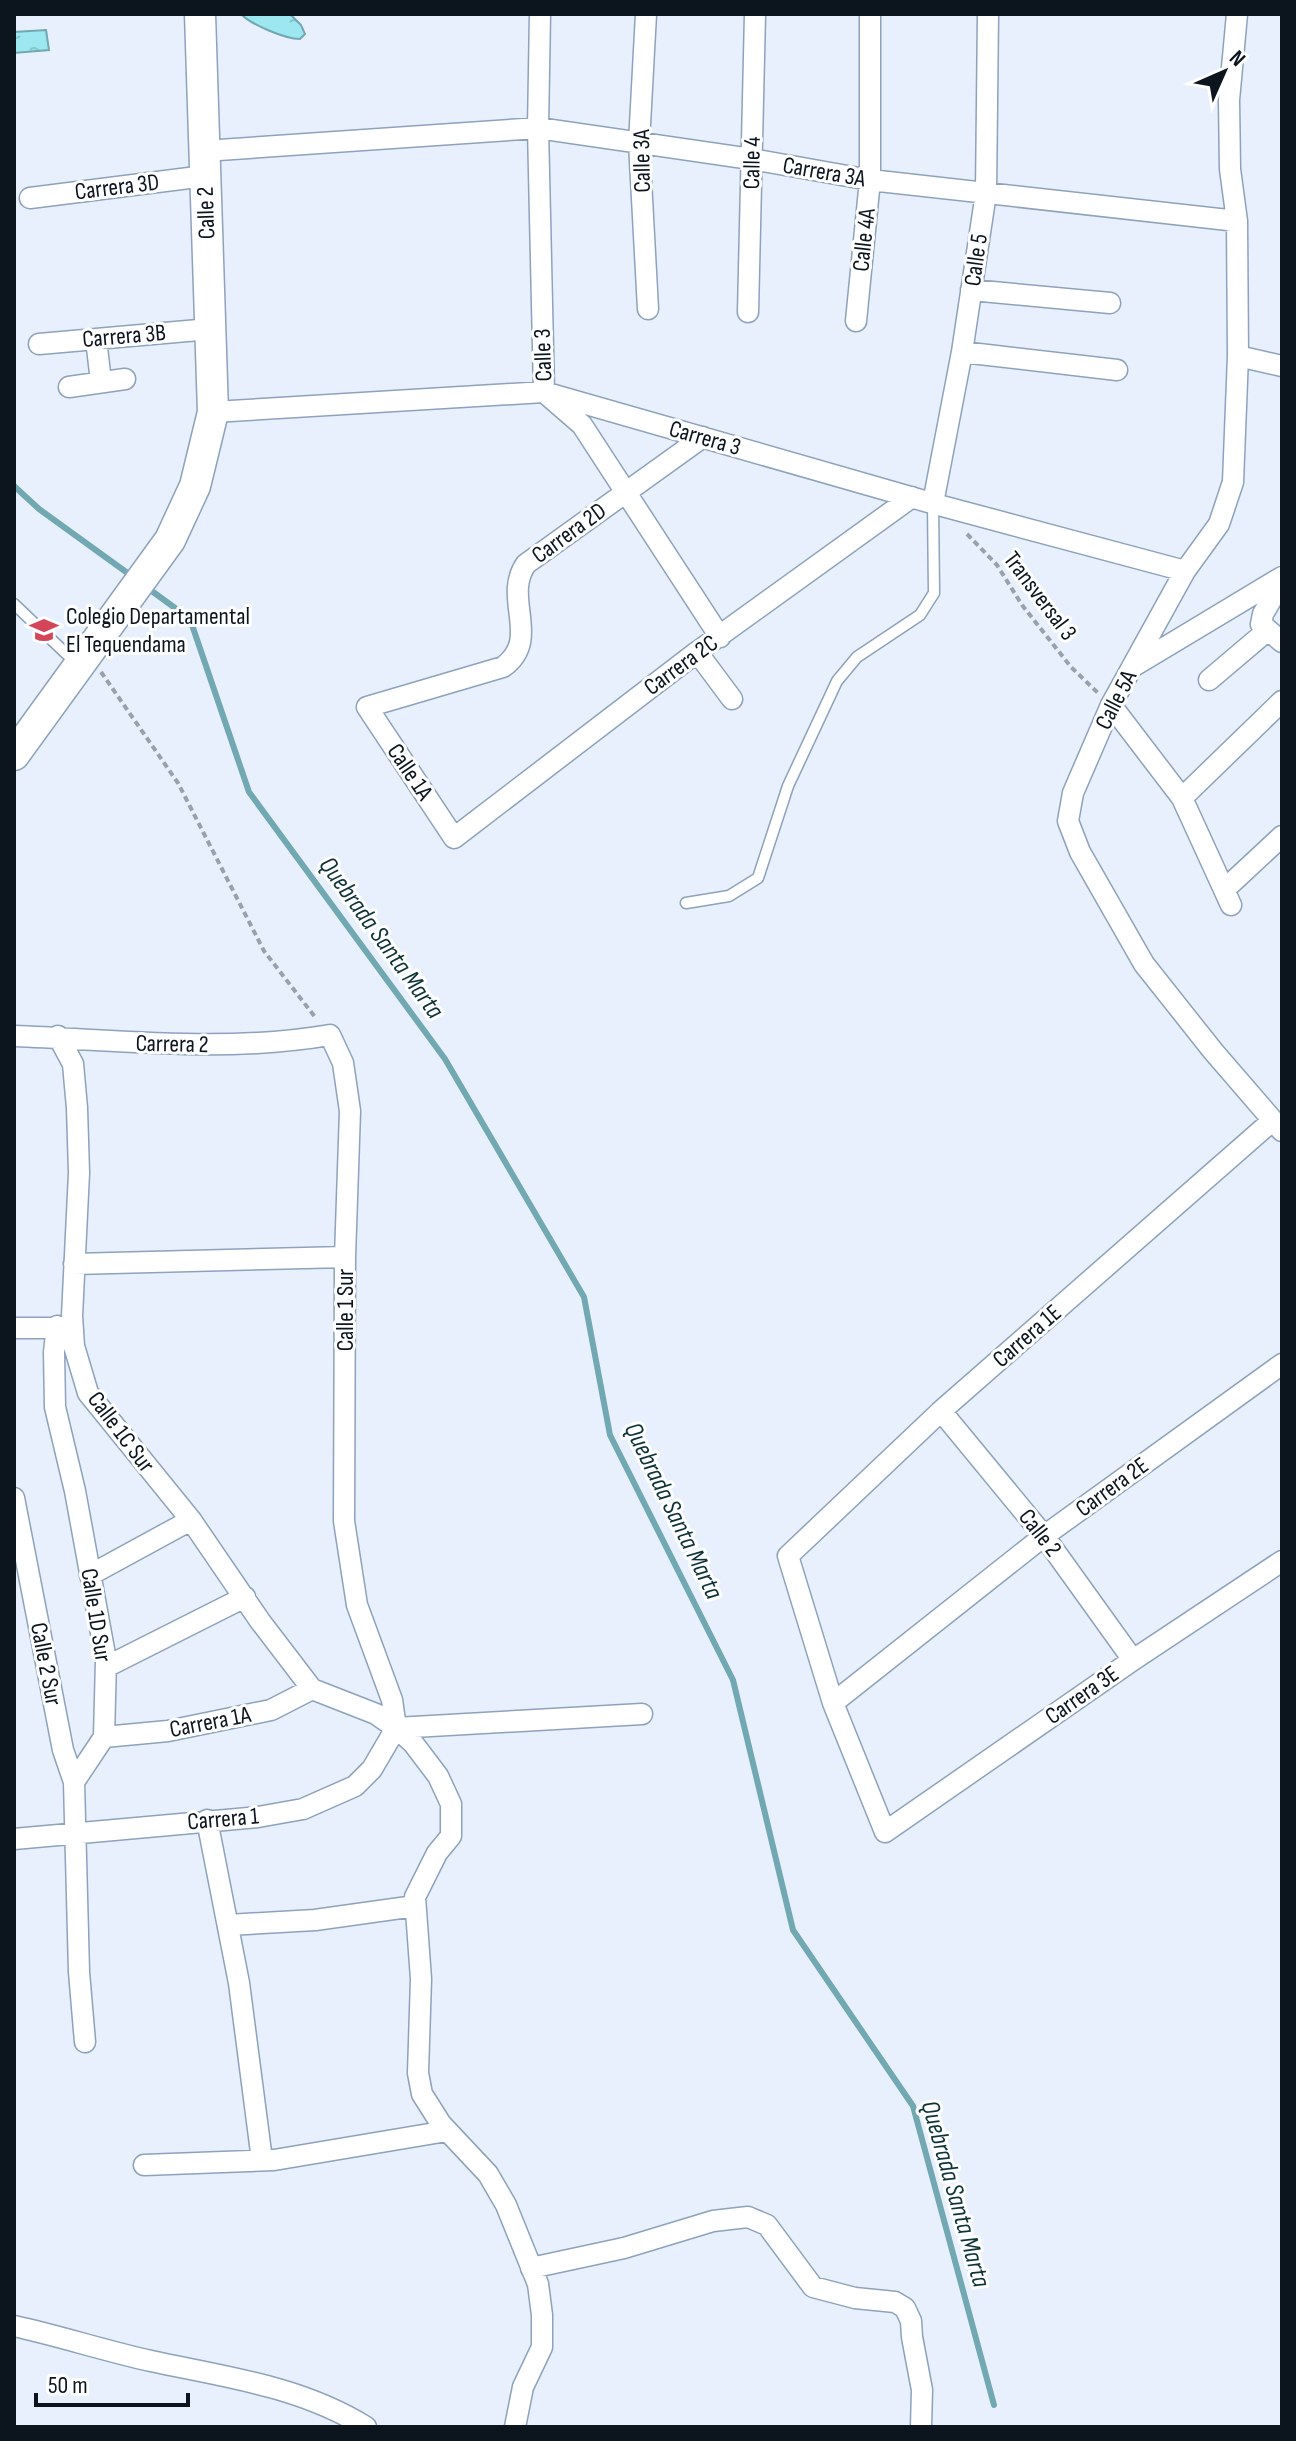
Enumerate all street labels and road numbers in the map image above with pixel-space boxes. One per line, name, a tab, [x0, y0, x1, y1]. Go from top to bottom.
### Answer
street label: Calle 3A	[627, 128, 657, 193]
street label: Calle 4	[737, 136, 767, 190]
street label: Carrera 3A	[780, 150, 868, 194]
street label: Carrera 3D	[73, 167, 161, 207]
street label: Calle 2	[191, 186, 221, 240]
street label: Calle 4A	[846, 206, 882, 273]
street label: Calle 5	[958, 232, 994, 288]
street label: Carrera 3B	[81, 318, 167, 354]
street label: Calle 3	[528, 328, 558, 382]
street label: Carrera 3	[666, 414, 744, 462]
street label: Carrera 2D	[526, 496, 612, 570]
street label: Transversal 3	[997, 546, 1083, 646]
street label: Carrera 2C	[638, 628, 724, 702]
street label: Calle 5A	[1089, 665, 1143, 735]
street label: Calle 1A	[381, 738, 440, 806]
street label: Carrera 2	[135, 1029, 209, 1059]
street label: Calle 1 Sur	[331, 1269, 360, 1351]
street label: Carrera 1E	[987, 1298, 1067, 1374]
street label: Calle 1C Sur	[81, 1386, 161, 1478]
street label: Carrera 2E	[1070, 1451, 1154, 1523]
street label: Calle 2	[1012, 1503, 1068, 1563]
street label: Calle 1D Sur	[74, 1566, 118, 1664]
street label: Calle 2 Sur	[24, 1620, 68, 1708]
street label: Carrera 3E	[1040, 1659, 1124, 1731]
street label: Carrera 1A	[167, 1700, 254, 1744]
street label: Carrera 1	[186, 1801, 260, 1837]

